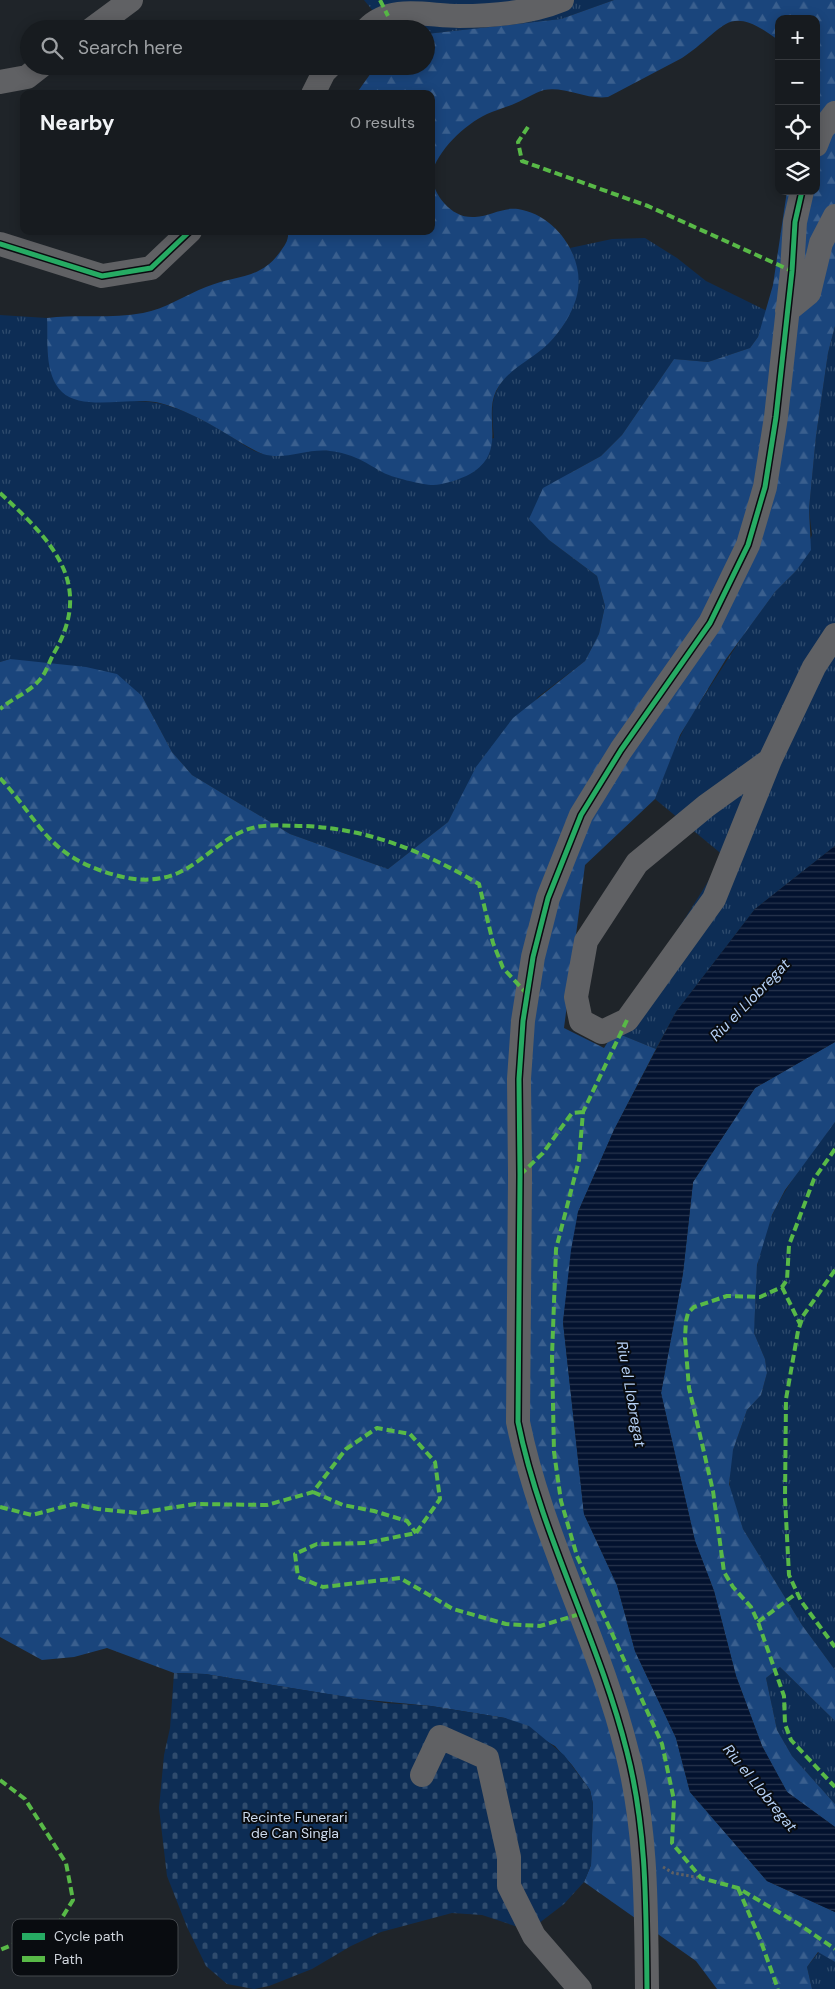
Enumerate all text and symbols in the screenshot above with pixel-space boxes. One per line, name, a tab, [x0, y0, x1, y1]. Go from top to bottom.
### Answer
map controls	[775, 15, 820, 195]
button: +	[775, 15, 820, 60]
search box	[20, 20, 435, 75]
icon: search	[38, 34, 66, 62]
text: Search here	[78, 35, 183, 60]
button: −	[775, 60, 820, 105]
button: locate	[775, 105, 820, 150]
text: Nearby	[40, 109, 114, 137]
text: 0 results	[350, 112, 415, 133]
button: layers	[775, 150, 820, 195]
water label: Riu el Llobregat	[706, 954, 795, 1046]
water label: Riu el Llobregat	[612, 1339, 650, 1449]
water label: Riu el Llobregat	[718, 1740, 802, 1836]
park label: Recinte Funerari de Can Singla	[242, 1808, 348, 1842]
legend	[12, 1919, 178, 1976]
text: Cycle path	[54, 1927, 124, 1945]
text: Path	[54, 1950, 83, 1968]

